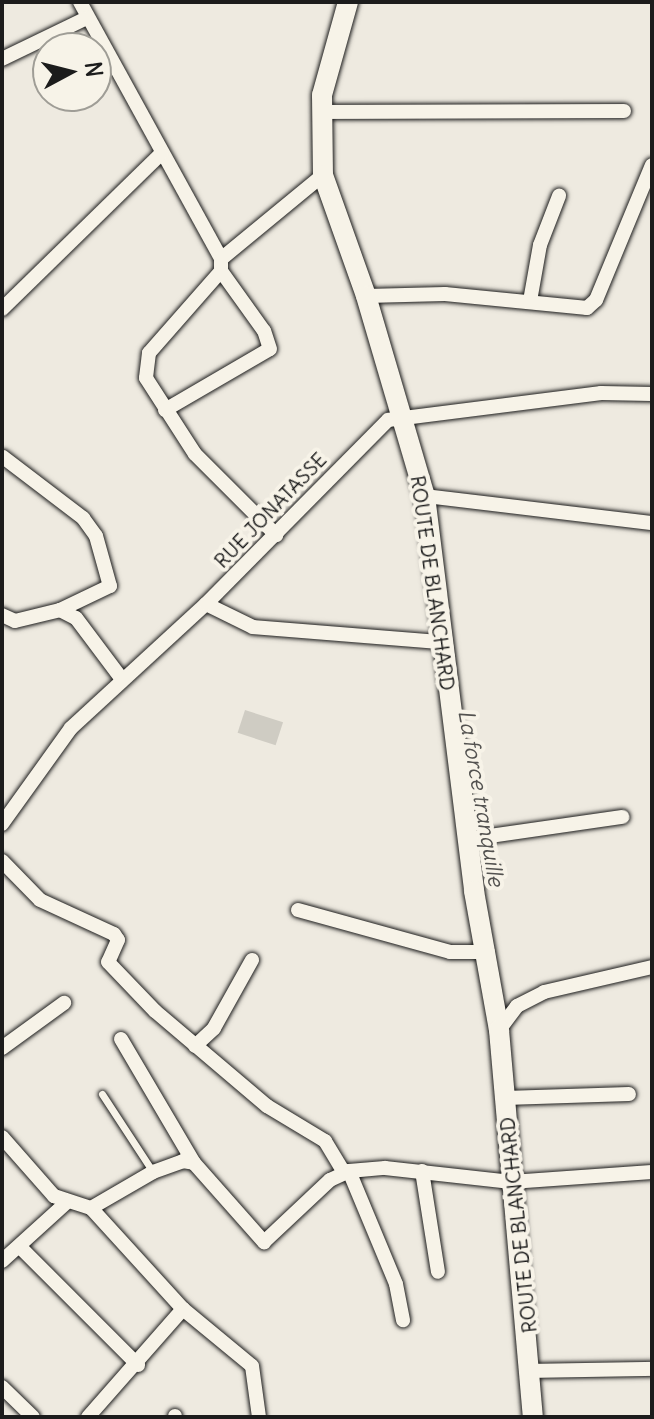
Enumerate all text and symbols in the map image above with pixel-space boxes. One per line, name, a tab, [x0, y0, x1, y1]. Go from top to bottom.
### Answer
north arrow	[32, 32, 112, 112]
text: N	[79, 60, 109, 79]
street label: RUE JONATASSE	[209, 447, 331, 573]
street label: ROUTE DE BLANCHARD	[406, 474, 460, 692]
water label: La force tranquille	[452, 708, 510, 888]
street label: ROUTE DE BLANCHARD	[495, 1116, 541, 1334]

